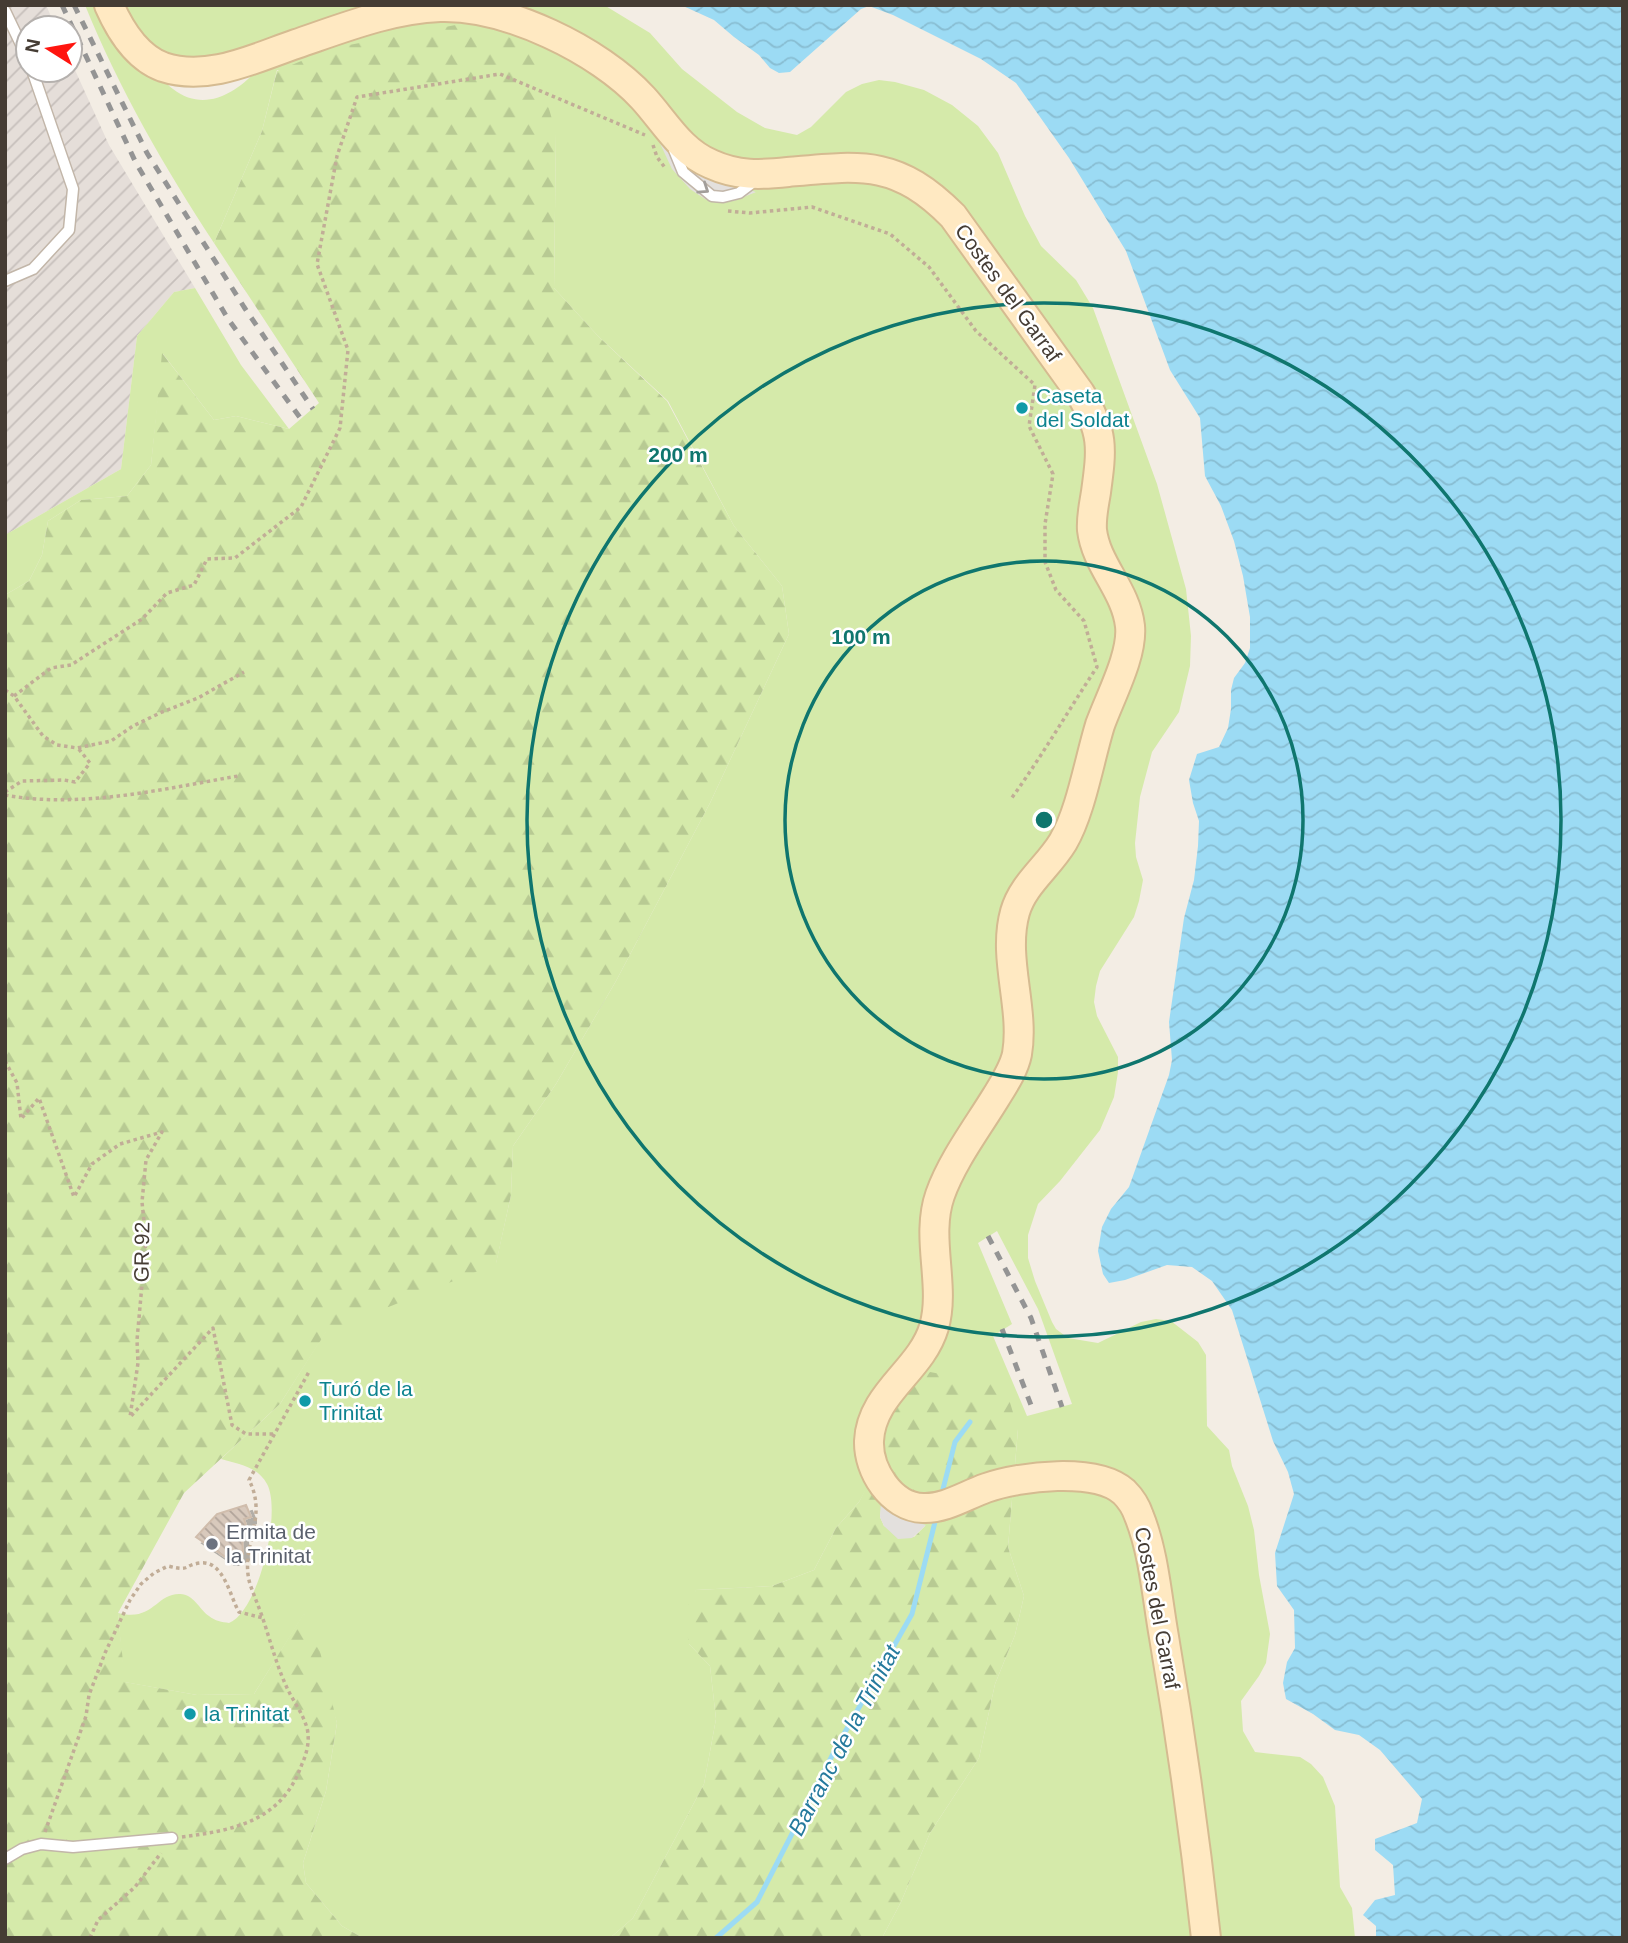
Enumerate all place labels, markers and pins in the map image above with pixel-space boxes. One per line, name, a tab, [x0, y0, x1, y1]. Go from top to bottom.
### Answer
place label: Caseta del Soldat	[1036, 384, 1130, 431]
marker: Caseta del Soldat	[1014, 400, 1030, 416]
centre of rings	[1032, 808, 1056, 832]
place label: Turó de la Trinitat	[319, 1377, 413, 1424]
marker: Turó de la Trinitat	[297, 1393, 313, 1409]
place label: Ermita de la Trinitat	[226, 1520, 316, 1567]
marker: Ermita de la Trinitat	[204, 1536, 220, 1552]
place label: la Trinitat	[204, 1702, 289, 1725]
marker: la Trinitat	[182, 1706, 198, 1722]

